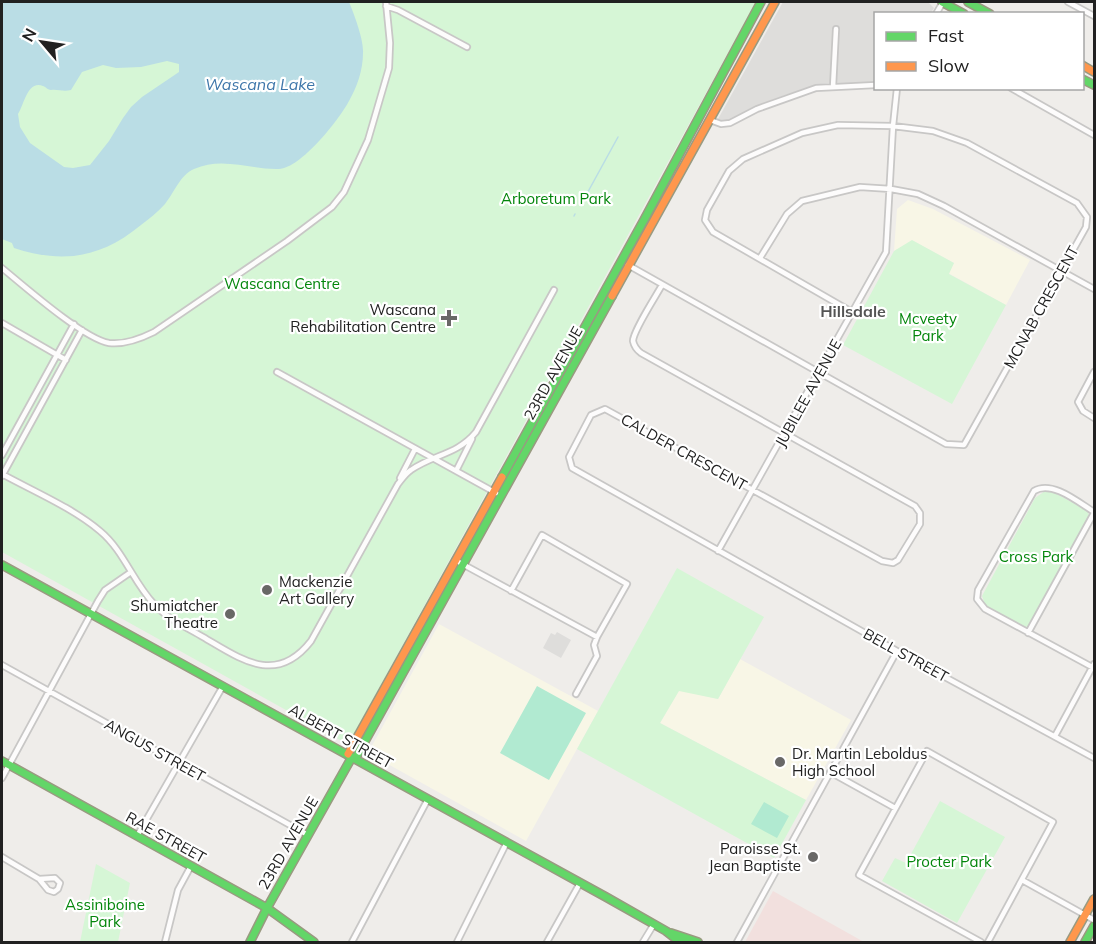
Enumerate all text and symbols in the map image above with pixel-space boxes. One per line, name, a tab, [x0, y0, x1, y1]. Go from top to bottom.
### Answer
north arrow	[12, 12, 72, 72]
legend	[874, 12, 1084, 90]
text: Fast	[928, 24, 964, 47]
text: N	[17, 25, 41, 45]
text: Slow	[928, 54, 970, 77]
water label: Wascana Lake	[205, 74, 315, 94]
park label: Arboretum Park	[501, 189, 611, 208]
street label: MCNAB CRESCENT	[999, 242, 1083, 372]
park label: Wascana Centre	[224, 274, 340, 293]
place label: Wascana Rehabilitation Centre	[290, 300, 436, 336]
district label: Hillsdale	[820, 301, 886, 321]
marker: Wascana Rehabilitation Centre	[440, 309, 458, 327]
park label: Mcveety Park	[899, 309, 957, 345]
street label: 23RD AVENUE	[519, 323, 587, 423]
street label: JUBILEE AVENUE	[771, 336, 846, 450]
street label: CALDER CRESCENT	[618, 409, 750, 495]
park label: Cross Park	[999, 547, 1074, 566]
place label: Mackenzie Art Gallery	[279, 572, 354, 608]
marker: Mackenzie Art Gallery	[260, 583, 274, 597]
place label: Shumiatcher Theatre	[130, 596, 219, 632]
marker: Shumiatcher Theatre	[223, 607, 237, 621]
street label: BELL STREET	[860, 624, 952, 686]
street label: ALBERT STREET	[286, 699, 396, 773]
street label: ANGUS STREET	[101, 714, 209, 786]
place label: Dr. Martin Leboldus High School	[792, 744, 927, 780]
marker: Dr. Martin Leboldus High School	[773, 755, 787, 769]
street label: 23RD AVENUE	[254, 793, 322, 893]
street label: RAE STREET	[122, 807, 210, 867]
place label: Paroisse St. Jean Baptiste	[709, 839, 801, 875]
marker: Paroisse St. Jean Baptiste	[806, 850, 820, 864]
park label: Procter Park	[906, 852, 992, 871]
park label: Assiniboine Park	[65, 895, 145, 931]

